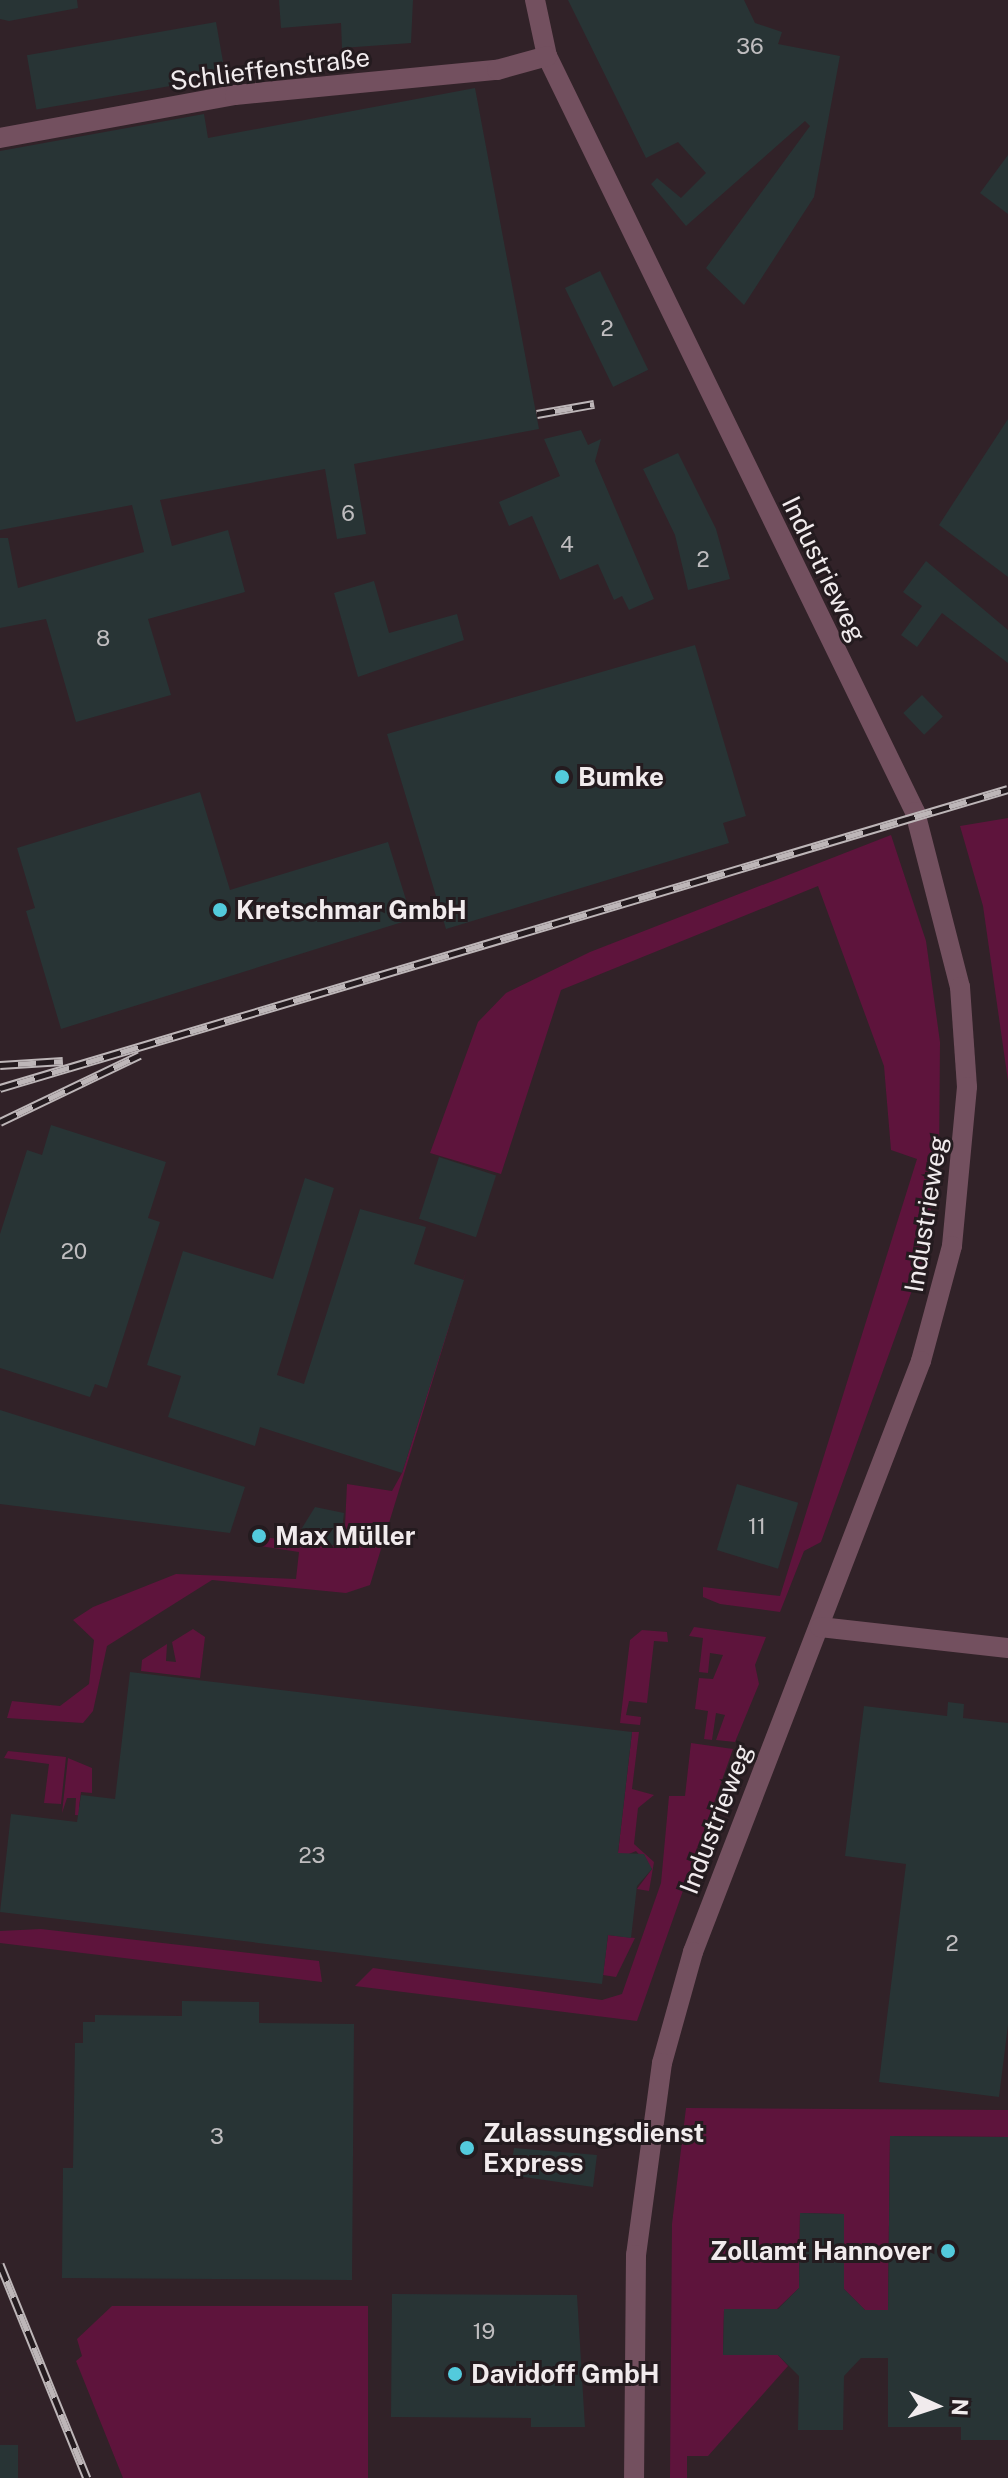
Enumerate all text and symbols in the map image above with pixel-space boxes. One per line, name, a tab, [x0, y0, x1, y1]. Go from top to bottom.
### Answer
house number: 36	[736, 34, 764, 60]
street label: Schlieffenstraße	[168, 41, 372, 97]
house number: 2	[600, 316, 614, 342]
street label: Industrieweg	[775, 491, 873, 647]
house number: 6	[341, 501, 355, 527]
house number: 4	[560, 532, 574, 558]
house number: 2	[696, 547, 710, 573]
house number: 8	[96, 626, 110, 652]
place label: Bumke	[578, 761, 664, 793]
marker: Bumke	[553, 768, 571, 786]
place label: Kretschmar GmbH	[236, 894, 467, 926]
marker: Kretschmar GmbH	[211, 901, 229, 919]
street label: Industrieweg	[898, 1134, 954, 1294]
house number: 20	[61, 1239, 87, 1265]
house number: 11	[748, 1514, 766, 1540]
place label: Max Müller	[275, 1520, 416, 1552]
marker: Max Müller	[250, 1527, 268, 1545]
street label: Industrieweg	[673, 1740, 759, 1898]
house number: 23	[299, 1843, 325, 1869]
house number: 2	[945, 1931, 959, 1957]
place label: Zulassungsdienst Express	[483, 2117, 704, 2178]
house number: 3	[210, 2124, 224, 2150]
marker: Zulassungsdienst Express	[458, 2139, 476, 2157]
place label: Zollamt Hannover	[710, 2235, 932, 2267]
marker: Zollamt Hannover	[939, 2242, 957, 2260]
house number: 19	[473, 2319, 495, 2345]
place label: Davidoff GmbH	[471, 2358, 660, 2390]
marker: Davidoff GmbH	[446, 2365, 464, 2383]
north arrow	[896, 2366, 976, 2446]
text: N	[947, 2398, 973, 2417]

